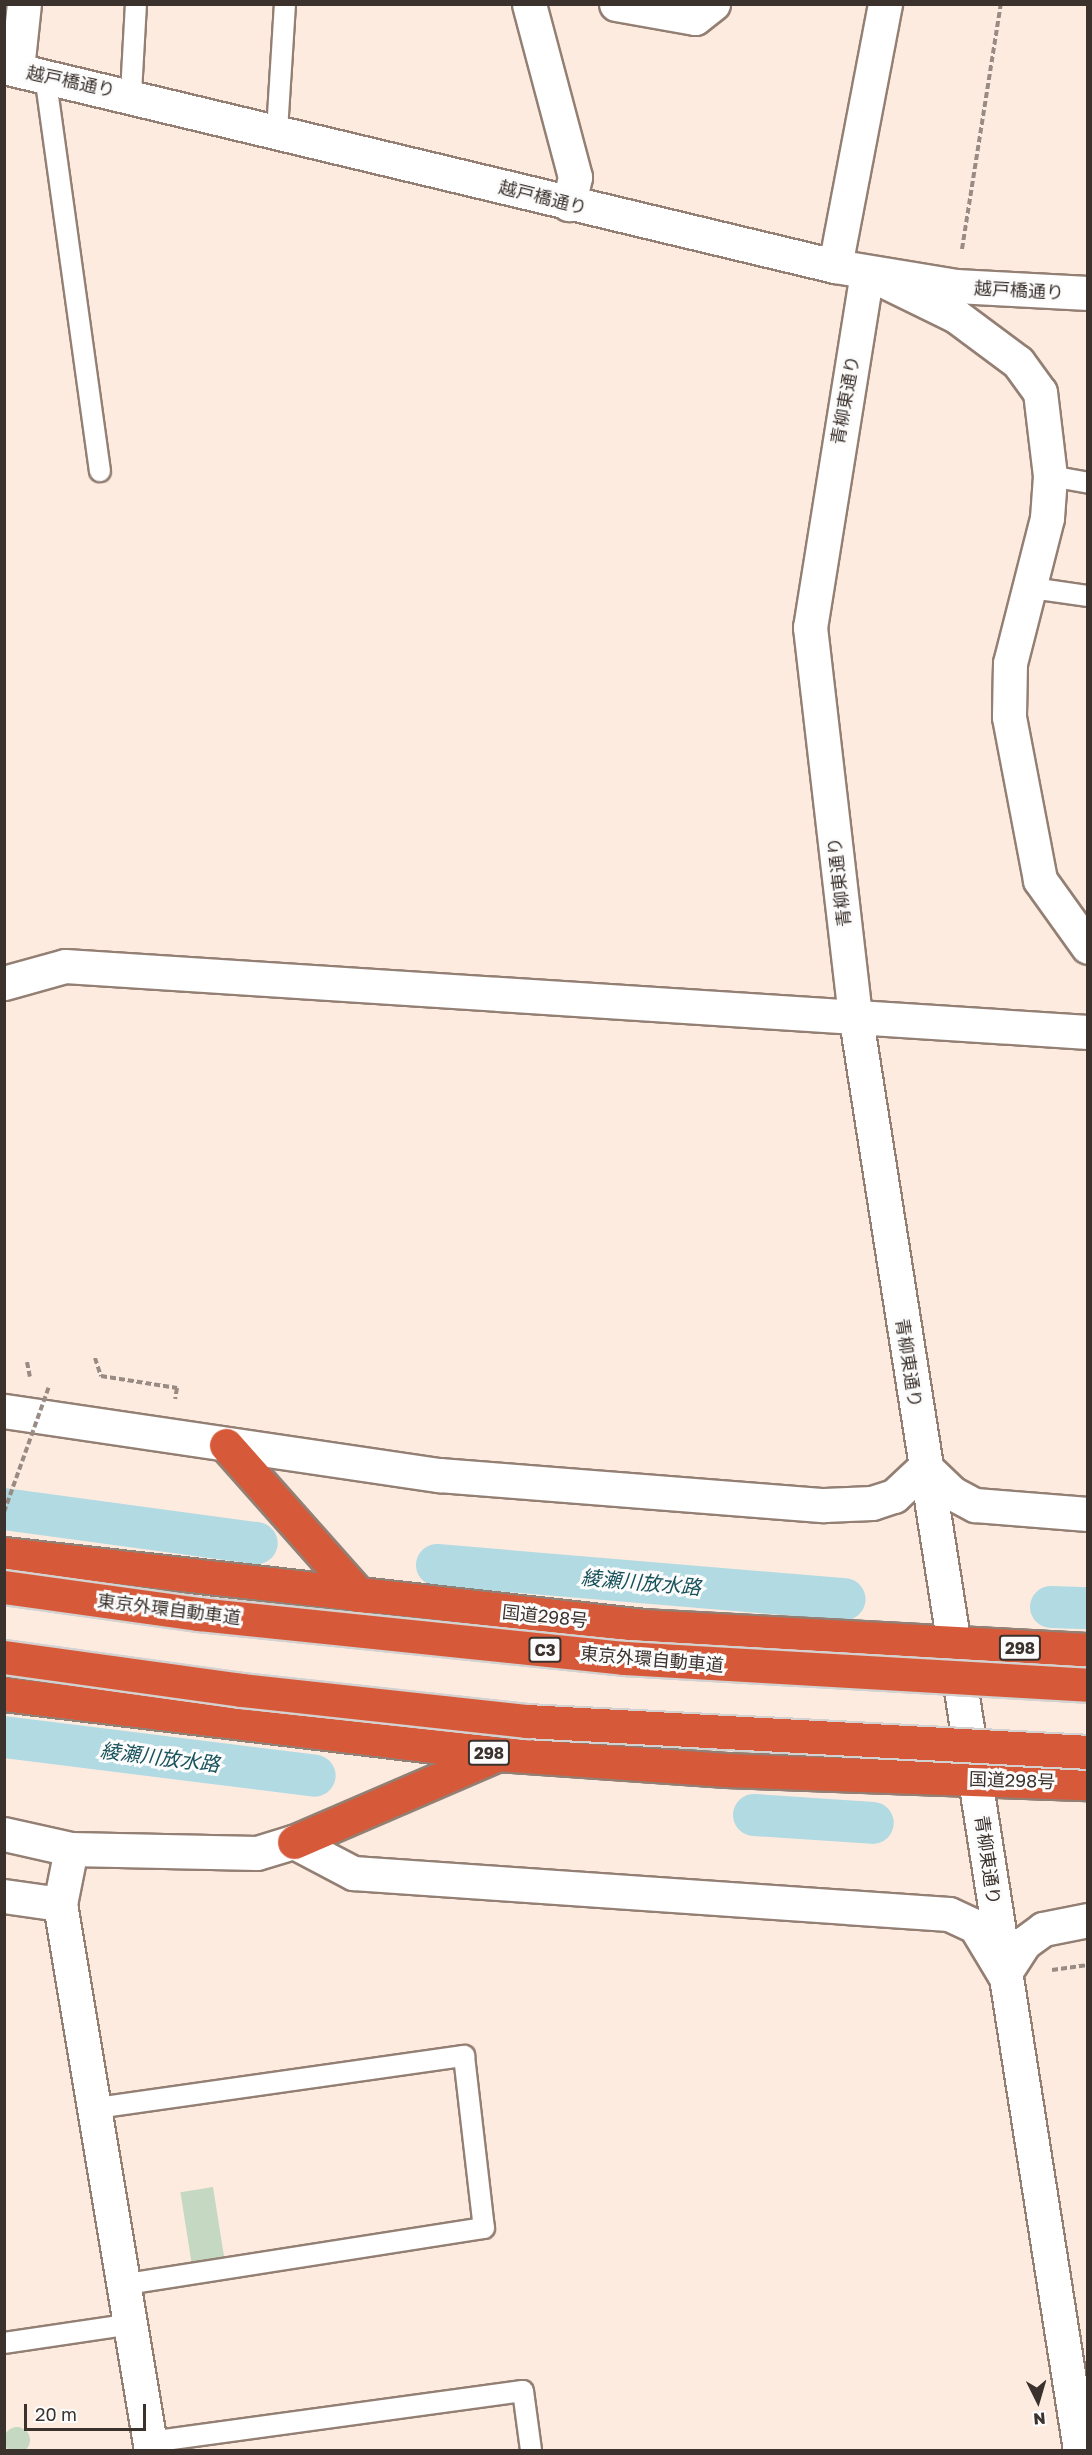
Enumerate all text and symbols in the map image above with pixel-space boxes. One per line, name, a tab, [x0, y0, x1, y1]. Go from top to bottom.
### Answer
street label: 越戸橋通り	[25, 61, 117, 101]
street label: 越戸橋通り	[497, 176, 589, 218]
street label: 越戸橋通り	[973, 277, 1065, 303]
street label: 青柳東通り	[827, 354, 863, 446]
street label: 青柳東通り	[823, 836, 855, 928]
street label: 青柳東通り	[891, 1317, 927, 1409]
water label: 綾瀬川放水路	[580, 1565, 702, 1599]
street label: 東京外環自動車道	[96, 1590, 242, 1628]
street label: 国道298号	[501, 1601, 589, 1631]
road number: 298	[998, 1635, 1042, 1661]
road number: C3	[527, 1637, 563, 1663]
street label: 東京外環自動車道	[579, 1642, 725, 1676]
water label: 綾瀬川放水路	[99, 1738, 221, 1776]
road number: 298	[466, 1740, 512, 1766]
street label: 国道298号	[968, 1768, 1056, 1792]
street label: 青柳東通り	[971, 1814, 1005, 1906]
north arrow	[1008, 2371, 1068, 2431]
scale bar	[27, 2392, 148, 2430]
text: 20 m	[35, 2403, 77, 2425]
text: N	[1033, 2408, 1047, 2429]

